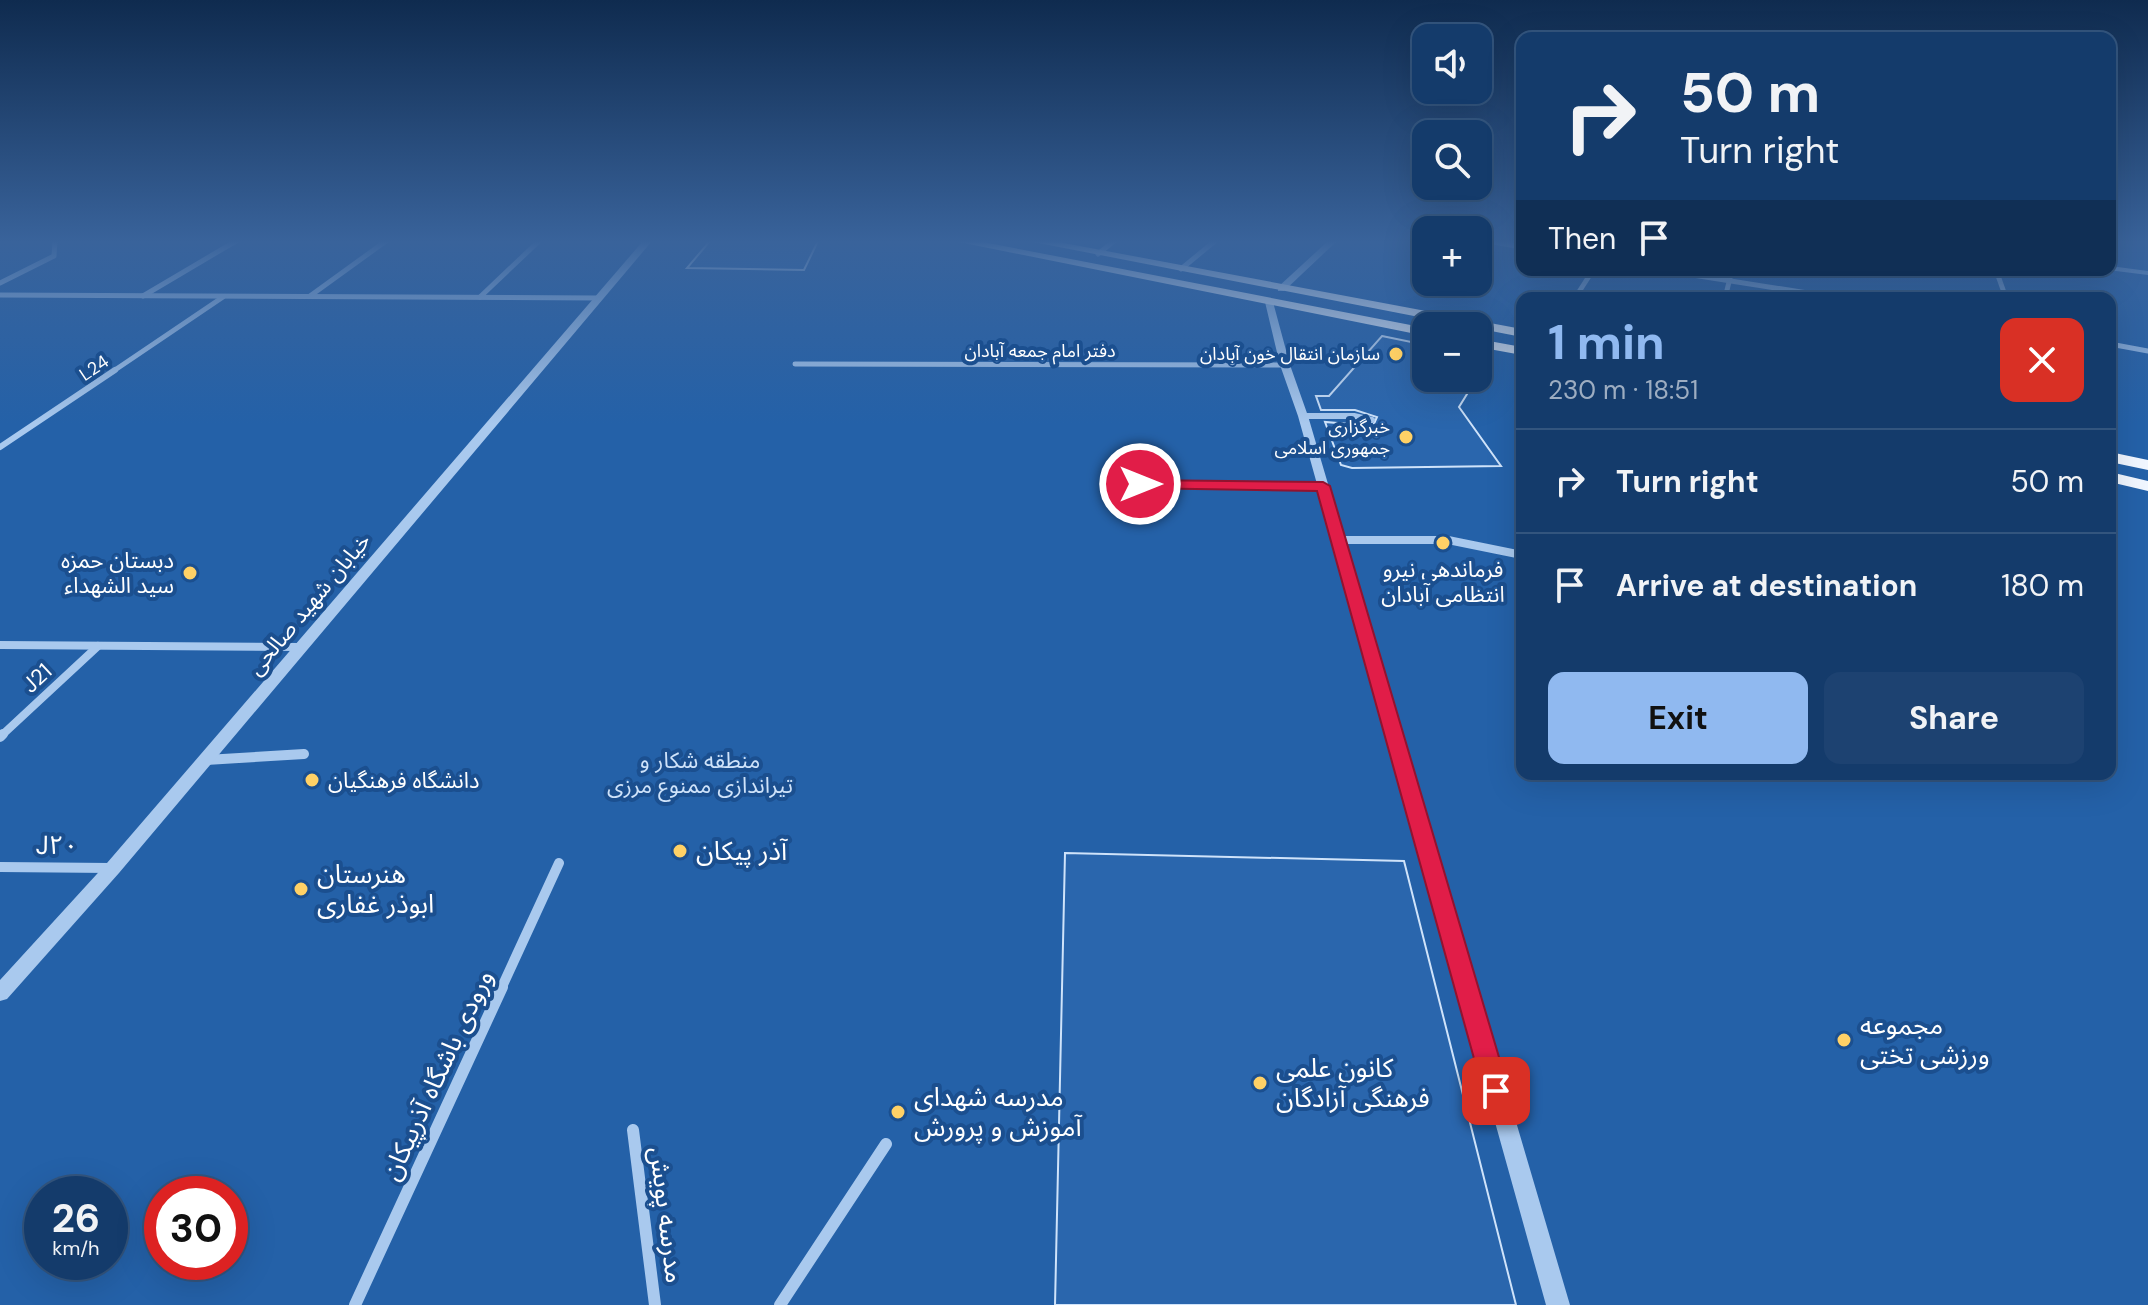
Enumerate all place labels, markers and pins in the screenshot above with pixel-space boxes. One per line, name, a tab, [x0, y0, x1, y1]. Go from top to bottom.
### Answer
place label: سازمان انتقال خون آبادان	[1200, 342, 1380, 366]
marker: سازمان انتقال خون آبادان	[1387, 345, 1405, 363]
place label: خبرگزاری جمهوری اسلامی	[1274, 415, 1390, 460]
marker: خبرگزاری جمهوری اسلامی	[1397, 428, 1415, 446]
marker: فرماندهی نیرو انتظامی آبادان	[1434, 534, 1452, 552]
place label: دبستان حمزه سید الشهداء	[61, 546, 174, 600]
place label: فرماندهی نیرو انتظامی آبادان	[1381, 555, 1505, 609]
marker: دبستان حمزه سید الشهداء	[181, 564, 199, 582]
place label: دانشگاه فرهنگیان	[328, 766, 479, 795]
marker: دانشگاه فرهنگیان	[303, 771, 321, 789]
place label: آذر پیکان	[696, 834, 788, 868]
marker: آذر پیکان	[671, 842, 689, 860]
place label: هنرستان ابوذر غفاری	[317, 857, 434, 921]
marker: هنرستان ابوذر غفاری	[292, 880, 310, 898]
place label: مجموعه ورزشی تختی	[1860, 1008, 1990, 1072]
marker: مجموعه ورزشی تختی	[1835, 1031, 1853, 1049]
place label: کانون علمی فرهنگی آزادگان	[1276, 1051, 1430, 1115]
pin	[1462, 1057, 1530, 1125]
marker: کانون علمی فرهنگی آزادگان	[1251, 1074, 1269, 1092]
place label: مدرسه شهدای آموزش و پرورش	[914, 1080, 1083, 1144]
marker: مدرسه شهدای آموزش و پرورش	[889, 1103, 907, 1121]

